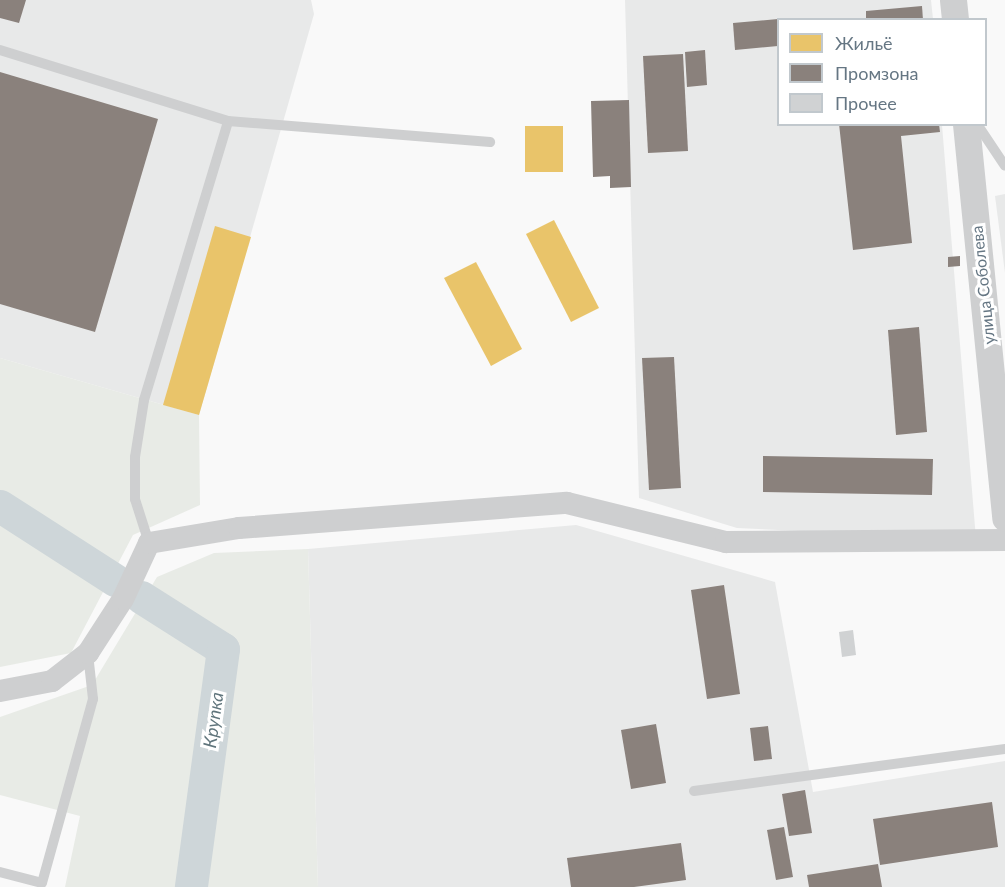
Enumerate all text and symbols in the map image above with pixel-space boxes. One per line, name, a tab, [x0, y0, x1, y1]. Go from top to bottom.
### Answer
legend	[777, 18, 987, 126]
text: Жильё	[835, 32, 893, 54]
text: Промзона	[835, 62, 918, 84]
text: Прочее	[835, 92, 897, 114]
street label: улица Соболева	[967, 225, 999, 345]
water label: Крупка	[198, 691, 228, 749]

